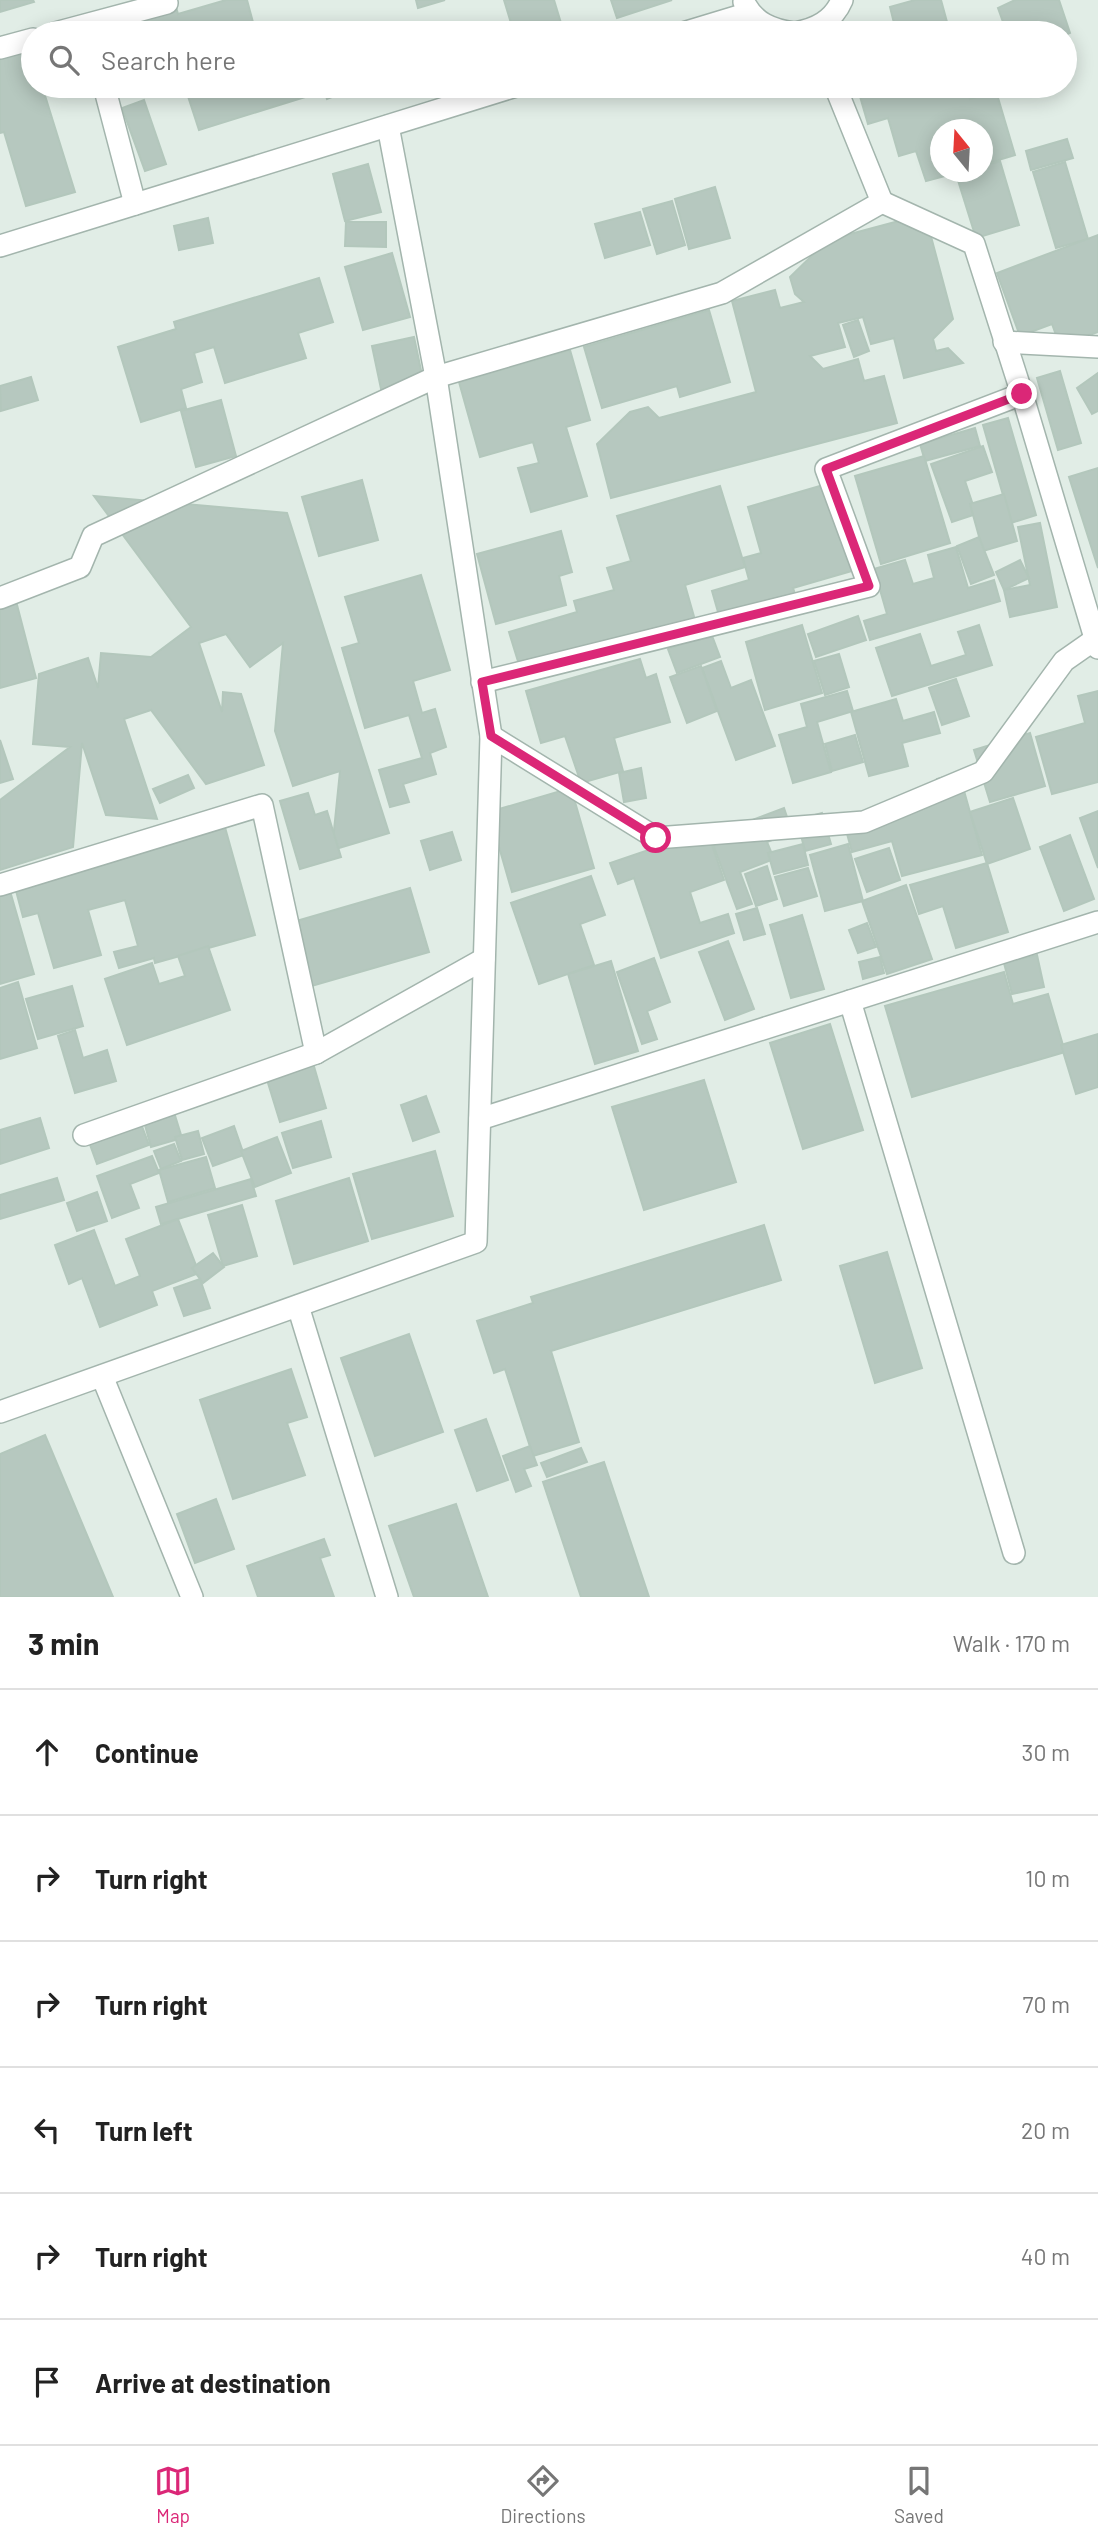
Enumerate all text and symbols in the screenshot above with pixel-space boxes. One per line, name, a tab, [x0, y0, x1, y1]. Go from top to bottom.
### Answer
search box	[21, 21, 1077, 98]
icon: search	[45, 41, 83, 79]
text: Search here	[101, 44, 236, 75]
north arrow	[930, 119, 993, 182]
route end	[1006, 378, 1037, 409]
route start	[640, 822, 671, 853]
text: 3 min	[28, 1625, 99, 1661]
text: Walk · 170 m	[953, 1629, 1070, 1657]
icon: ahead	[28, 1733, 66, 1771]
text: Continue	[95, 1737, 199, 1768]
text: 30 m	[1022, 1738, 1070, 1766]
icon: right	[28, 1859, 66, 1897]
text: Turn right	[95, 1863, 208, 1894]
text: 10 m	[1025, 1864, 1070, 1892]
icon: right	[28, 1985, 66, 2023]
text: Turn right	[95, 1989, 208, 2020]
text: 70 m	[1023, 1990, 1070, 2018]
icon: left	[28, 2111, 66, 2149]
text: Turn left	[95, 2115, 193, 2146]
text: 20 m	[1021, 2116, 1070, 2144]
icon: right	[28, 2237, 66, 2275]
text: Turn right	[95, 2241, 208, 2272]
text: 40 m	[1021, 2242, 1070, 2270]
icon: arrive	[28, 2363, 66, 2401]
text: Arrive at destination	[95, 2367, 331, 2398]
tab: Map	[154, 2462, 192, 2527]
tab: Directions	[501, 2462, 586, 2527]
tab: Saved	[894, 2462, 944, 2527]

